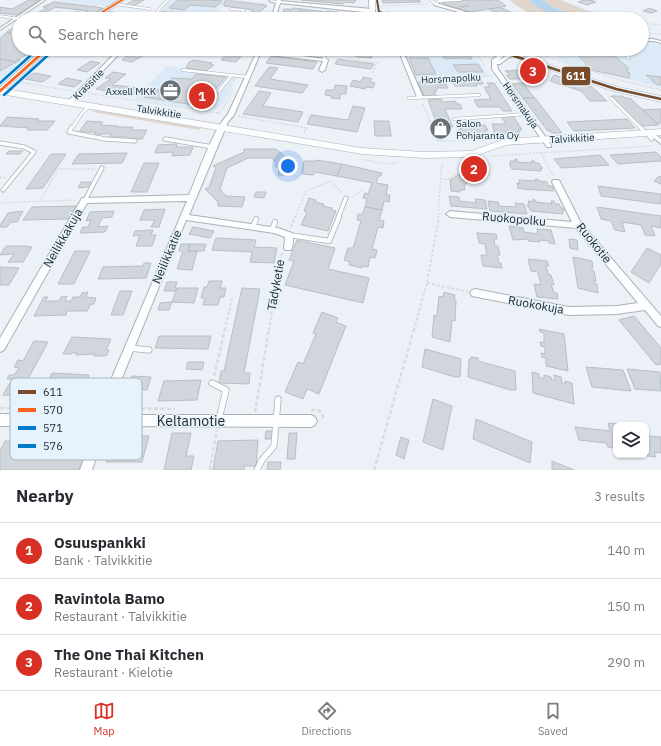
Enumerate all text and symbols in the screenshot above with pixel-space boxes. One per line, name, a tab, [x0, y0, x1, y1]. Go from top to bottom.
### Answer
search box	[12, 12, 649, 56]
icon: search	[26, 23, 48, 45]
text: Search here	[58, 25, 138, 44]
pin: 3	[520, 56, 546, 86]
street label: Krassitie	[70, 66, 107, 103]
line badge: 611	[561, 66, 591, 86]
text: 611	[566, 69, 586, 83]
street label: Horsmapolku	[421, 70, 481, 87]
office icon: Axxell MKK	[158, 78, 184, 104]
street label: Horsmakuja	[500, 79, 542, 132]
pin: 1	[189, 81, 215, 111]
place label: Axxell MKK	[106, 85, 157, 98]
street label: Talvikkitie	[136, 102, 183, 122]
shop icon: Salon Pohjaranta Oy	[428, 116, 454, 142]
place label: Salon Pohjaranta Oy	[456, 117, 519, 142]
street label: Talvikkitie	[549, 131, 595, 146]
pin: 2	[461, 154, 487, 184]
your location	[278, 156, 298, 176]
street label: Neilikkakuja	[40, 205, 86, 270]
street label: Ruokopolku	[481, 208, 547, 229]
street label: Ruokotie	[574, 219, 616, 266]
street label: Neilikkatie	[148, 227, 185, 286]
street label: Tädyketie	[264, 258, 287, 312]
street label: Ruokokuja	[507, 292, 566, 317]
legend	[10, 378, 142, 460]
text: 611	[43, 385, 63, 399]
text: 570	[43, 403, 63, 417]
street label: Keltamotie	[157, 412, 226, 430]
text: 571	[43, 421, 63, 435]
map controls	[613, 422, 649, 458]
button: layers	[613, 422, 649, 458]
text: 576	[43, 439, 63, 453]
text: Nearby	[16, 485, 74, 507]
text: 3 results	[594, 488, 645, 505]
text: Osuuspankki	[54, 533, 146, 552]
text: 1	[25, 542, 33, 559]
text: 140 m	[607, 542, 645, 559]
text: Bank · Talvikkitie	[54, 552, 152, 569]
text: Ravintola Bamo	[54, 589, 165, 608]
text: 2	[25, 598, 33, 615]
text: 150 m	[607, 598, 645, 615]
text: Restaurant · Talvikkitie	[54, 608, 187, 625]
text: The One Thai Kitchen	[54, 645, 204, 664]
text: 3	[25, 654, 33, 671]
text: 290 m	[607, 654, 645, 671]
text: Restaurant · Kielotie	[54, 664, 173, 681]
tab: Map	[93, 700, 115, 738]
tab: Directions	[301, 700, 352, 738]
tab: Saved	[538, 700, 568, 738]

